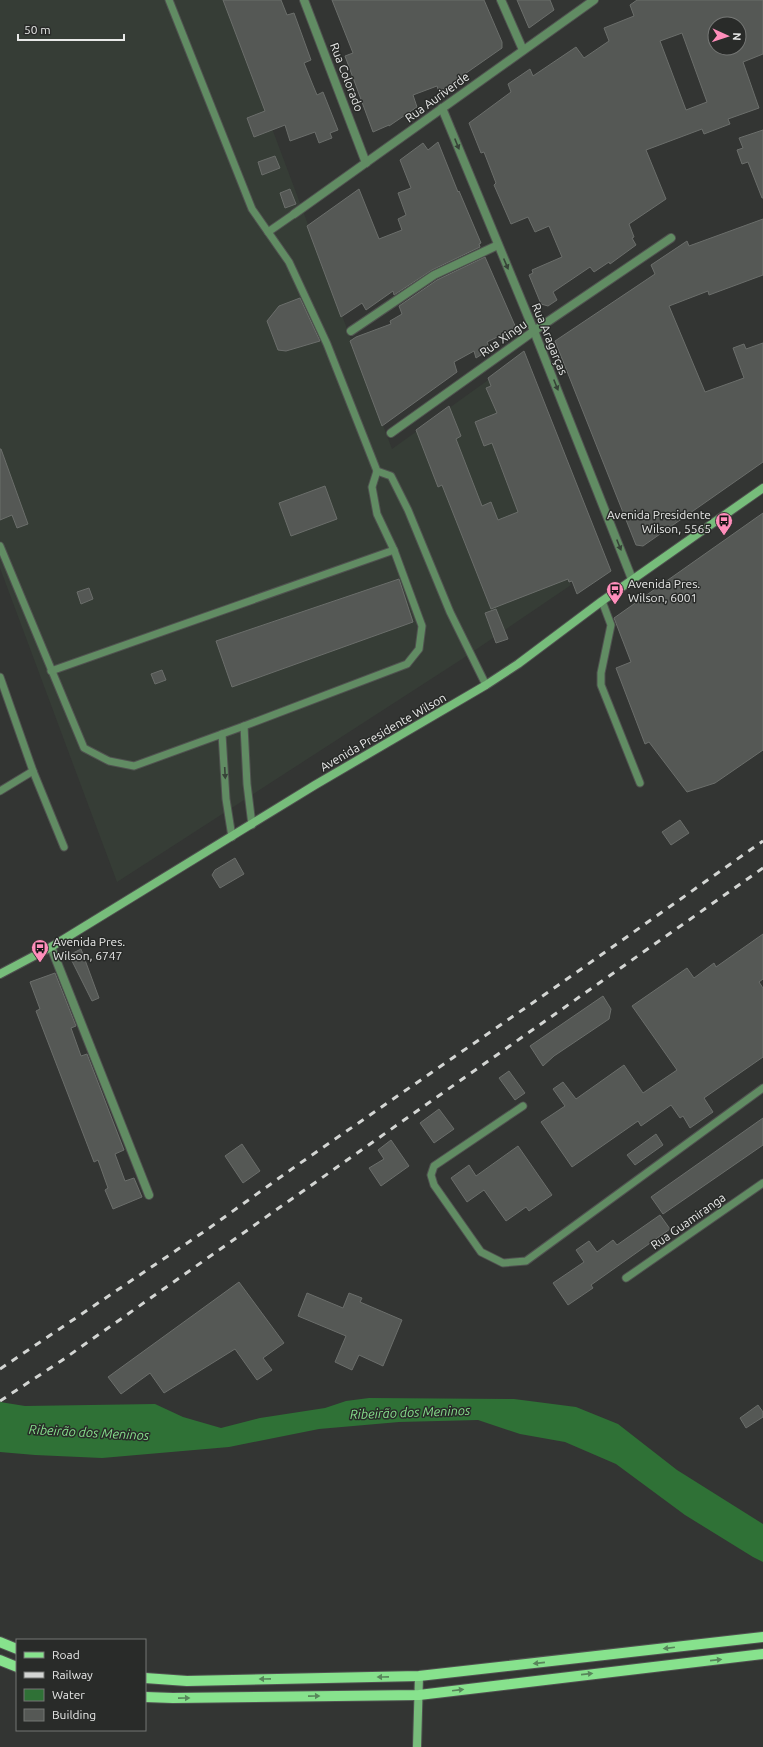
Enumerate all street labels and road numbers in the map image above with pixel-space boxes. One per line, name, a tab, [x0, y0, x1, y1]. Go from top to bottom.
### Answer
street label: Rua Colorado	[328, 41, 366, 113]
street label: Rua Auriverde	[402, 69, 472, 125]
street label: Rua Aragarças	[530, 301, 570, 377]
street label: Rua Xingu	[477, 317, 529, 359]
street label: Avenida Presidente Wilson	[318, 691, 448, 773]
street label: Rua Guamiranga	[648, 1190, 728, 1252]

